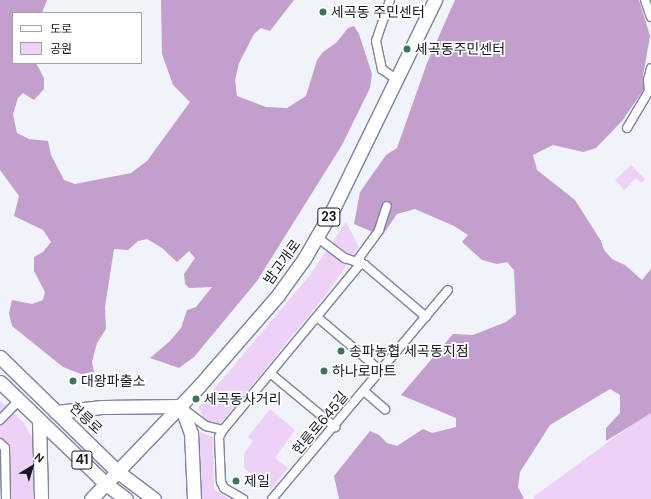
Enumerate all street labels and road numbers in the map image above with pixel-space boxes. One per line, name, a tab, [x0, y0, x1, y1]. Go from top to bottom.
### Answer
road number: 23	[317, 206, 341, 228]
street label: 밤고개로	[260, 236, 304, 288]
street label: 헌릉로645길	[289, 388, 351, 458]
street label: 헌릉로	[66, 399, 106, 437]
road number: 41	[71, 449, 93, 471]

